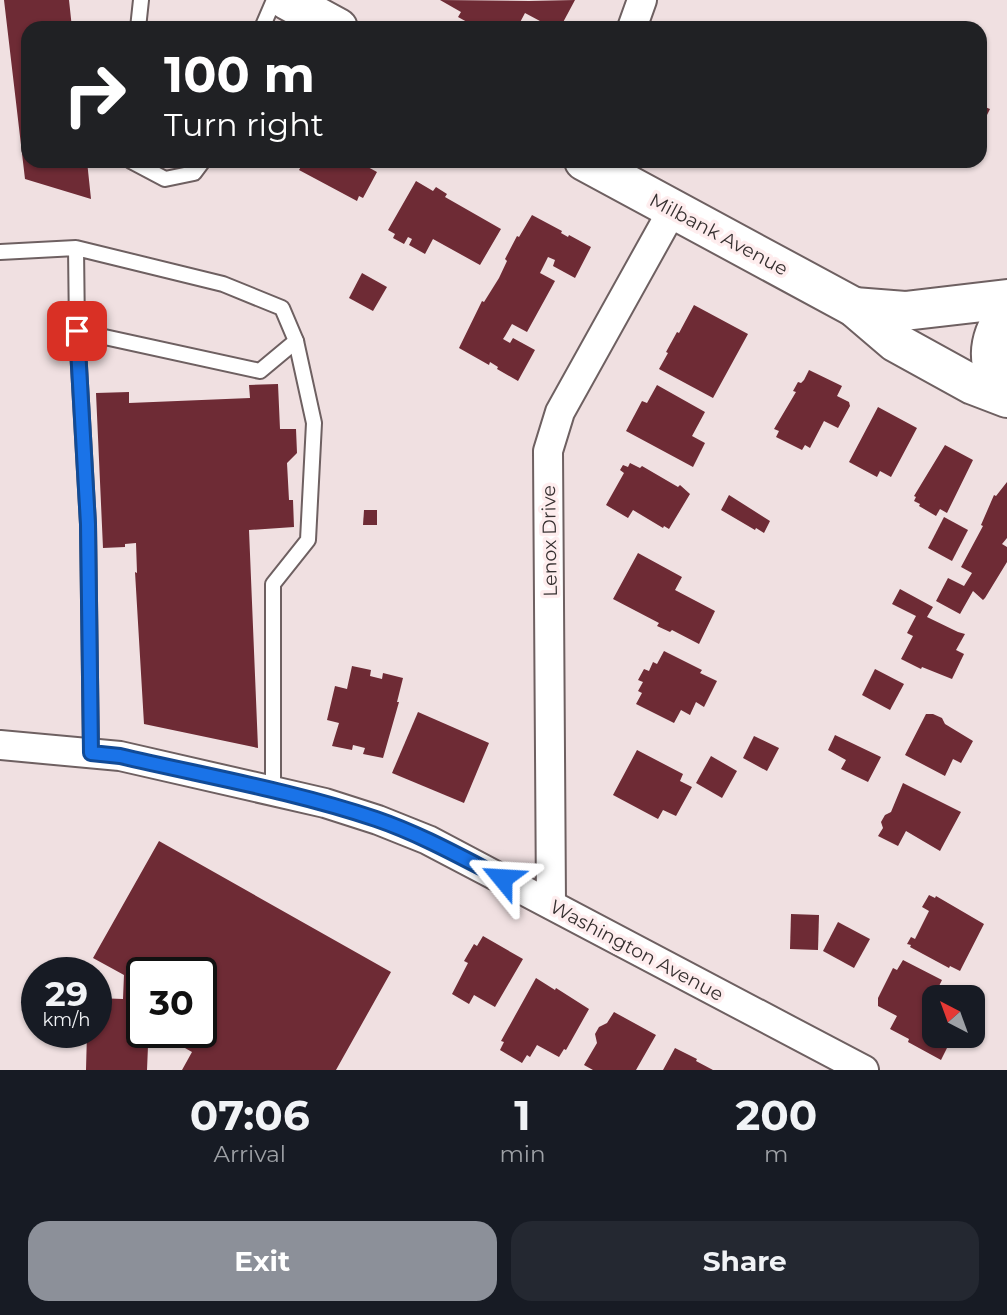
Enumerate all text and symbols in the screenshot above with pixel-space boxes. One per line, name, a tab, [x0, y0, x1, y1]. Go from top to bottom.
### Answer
text: 100 m	[164, 45, 315, 104]
icon: right	[49, 49, 140, 140]
text: Turn right	[164, 105, 324, 144]
street label: Milbank Avenue	[646, 188, 792, 281]
pin	[47, 301, 107, 361]
icon: arrive	[58, 312, 96, 350]
street label: Lenox Drive	[537, 485, 562, 597]
position arrow	[465, 841, 539, 915]
street label: Washington Avenue	[546, 895, 727, 1006]
speed limit sign: 30	[126, 957, 217, 1048]
text: 29	[45, 972, 88, 1015]
north arrow	[922, 985, 985, 1048]
map controls	[922, 985, 985, 1048]
text: km/h	[42, 1009, 91, 1031]
text: 07:06	[190, 1089, 310, 1141]
text: 1	[514, 1089, 531, 1141]
text: 200	[735, 1089, 817, 1141]
text: Arrival	[213, 1140, 286, 1168]
text: min	[499, 1140, 546, 1168]
text: m	[764, 1140, 788, 1168]
button: Exit	[28, 1221, 497, 1301]
button: Share	[511, 1221, 979, 1301]

